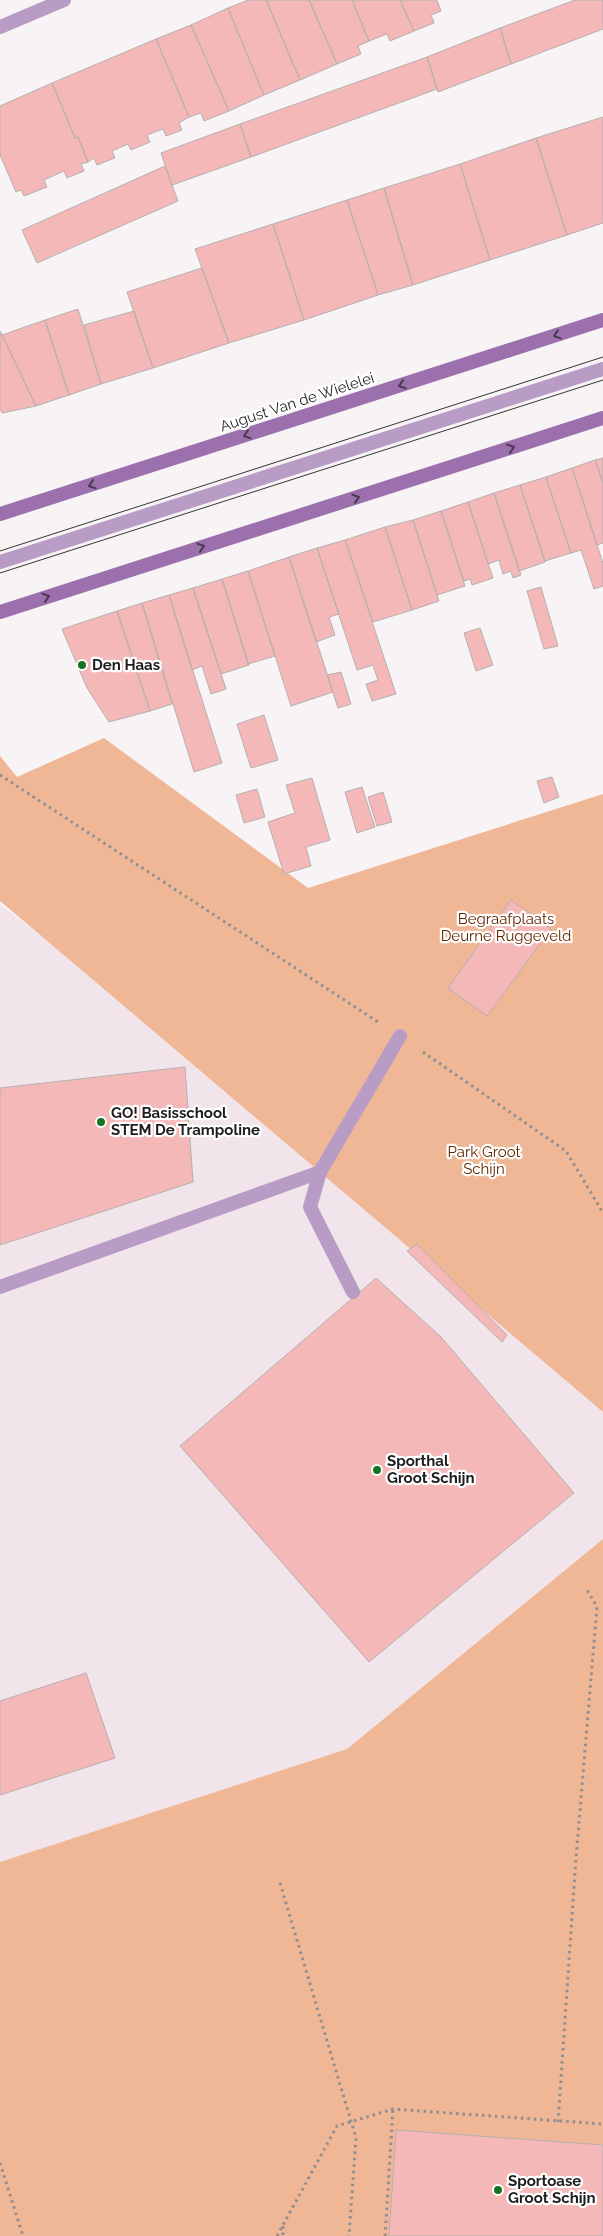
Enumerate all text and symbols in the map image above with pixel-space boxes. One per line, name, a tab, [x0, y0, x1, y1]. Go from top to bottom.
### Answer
one-way arrow	[553, 330, 561, 340]
street label: August Van de Wielelei	[218, 369, 376, 435]
one-way arrow	[398, 379, 407, 389]
one-way arrow	[244, 429, 252, 439]
one-way arrow	[506, 444, 514, 454]
one-way arrow	[89, 479, 97, 489]
one-way arrow	[351, 493, 360, 503]
one-way arrow	[197, 543, 205, 553]
one-way arrow	[42, 593, 50, 603]
place label: Den Haas	[92, 656, 160, 674]
marker: Den Haas	[76, 659, 88, 671]
park label: Begraafplaats Deurne Ruggeveld	[441, 910, 571, 945]
place label: GO! Basisschool STEM De Trampoline	[111, 1104, 260, 1139]
marker: GO! Basisschool STEM De Trampoline	[95, 1116, 107, 1128]
park label: Park Groot Schijn	[448, 1143, 520, 1178]
place label: Sporthal Groot Schijn	[387, 1452, 475, 1487]
marker: Sporthal Groot Schijn	[371, 1464, 383, 1476]
place label: Sportoase Groot Schijn	[508, 2172, 596, 2207]
marker: Sportoase Groot Schijn	[492, 2184, 504, 2196]

